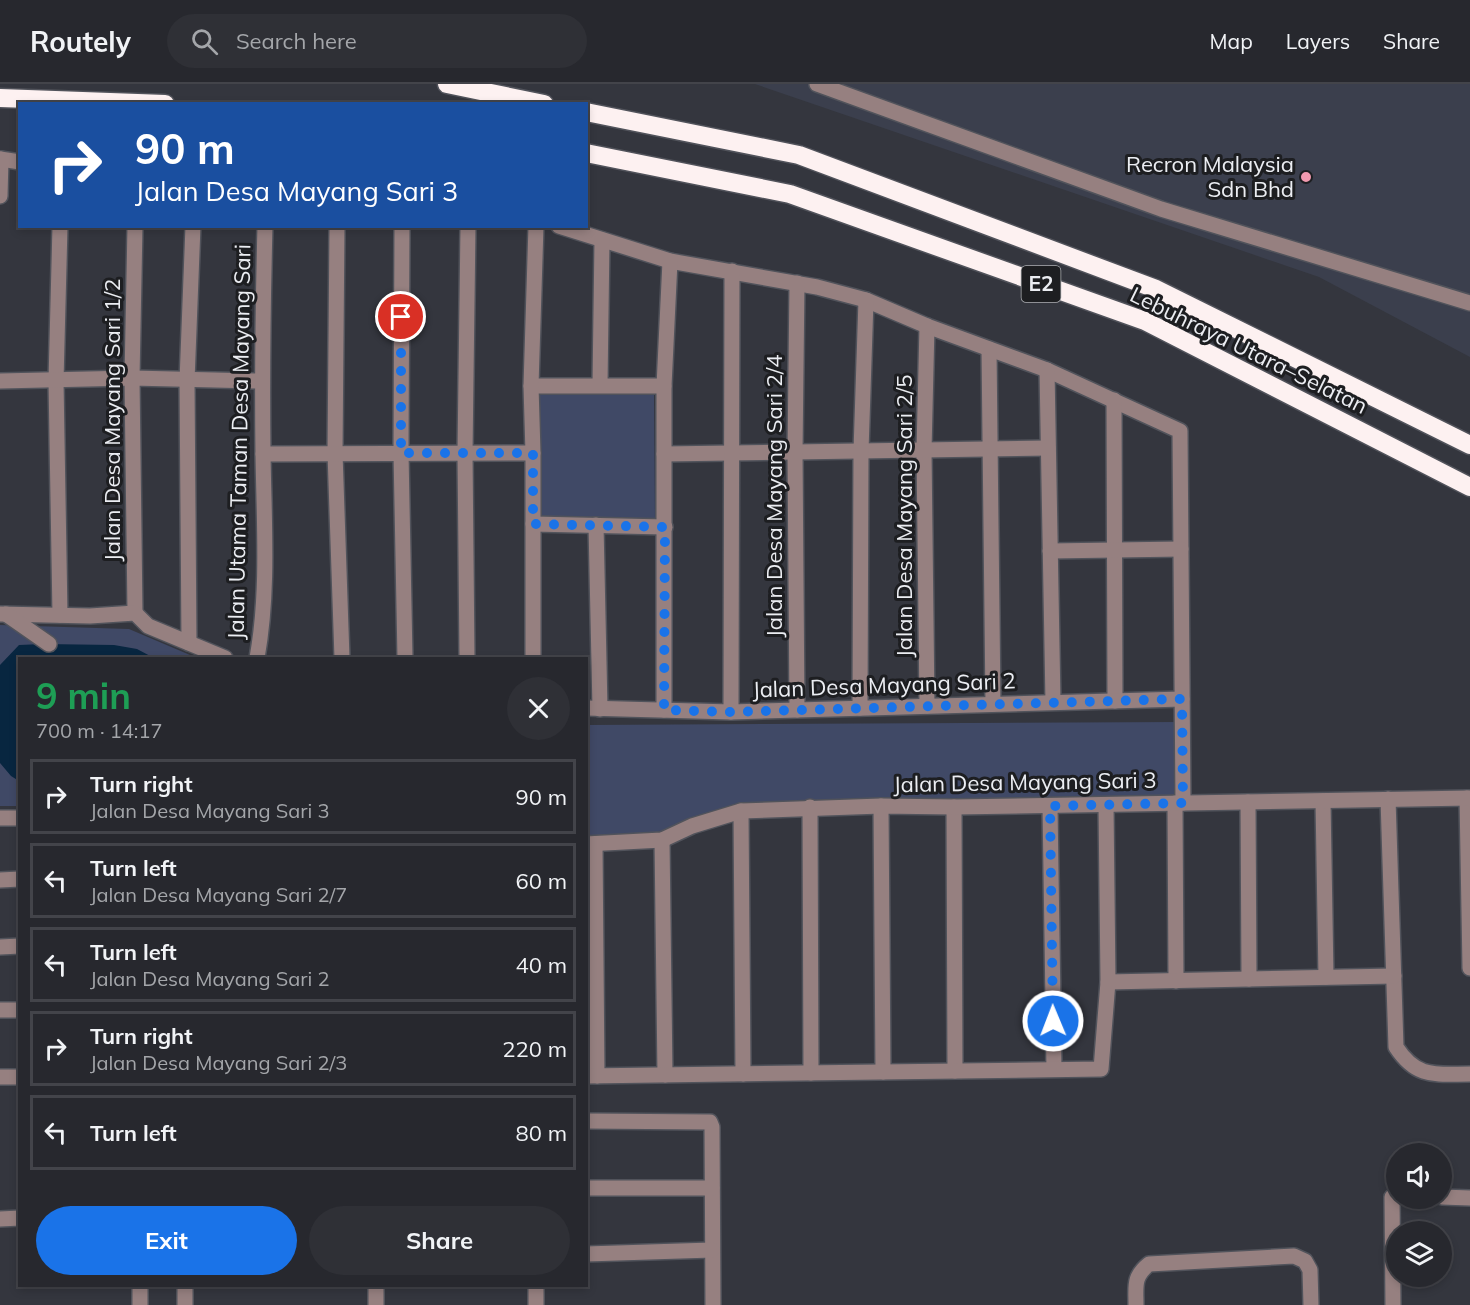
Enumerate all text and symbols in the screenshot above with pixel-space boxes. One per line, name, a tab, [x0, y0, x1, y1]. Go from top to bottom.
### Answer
search box	[167, 14, 587, 68]
text: Routely	[30, 24, 131, 59]
icon: search	[188, 25, 221, 58]
text: Search here	[236, 27, 357, 55]
text: Map	[1210, 28, 1253, 54]
text: Layers	[1286, 28, 1350, 54]
text: Share	[1383, 28, 1440, 54]
text: 90 m	[135, 122, 235, 175]
icon: right	[36, 126, 114, 204]
place label: Recron Malaysia Sdn Bhd	[1126, 150, 1294, 203]
marker: Recron Malaysia Sdn Bhd	[1299, 170, 1313, 184]
text: Jalan Desa Mayang Sari 3	[135, 174, 458, 208]
street label: Jalan Utama Taman Desa Mayang Sari	[222, 244, 256, 640]
road number: E2	[1022, 266, 1060, 302]
street label: Jalan Desa Mayang Sari 1/2	[98, 279, 126, 561]
street label: Lebuhraya Utara–Selatan	[1126, 280, 1372, 420]
pin	[375, 291, 426, 342]
icon: arrive	[384, 300, 417, 333]
street label: Jalan Desa Mayang Sari 2/4	[760, 355, 788, 637]
street label: Jalan Desa Mayang Sari 2/5	[890, 375, 918, 657]
street label: Jalan Desa Mayang Sari 2	[752, 666, 1016, 704]
text: 9 min	[36, 673, 131, 718]
button: close	[507, 677, 570, 740]
text: 700 m · 14:17	[36, 718, 162, 743]
street label: Jalan Desa Mayang Sari 3	[893, 766, 1157, 798]
text: Turn right	[90, 770, 193, 798]
icon: right	[39, 780, 72, 813]
text: 90 m	[516, 783, 567, 811]
text: Jalan Desa Mayang Sari 3	[90, 798, 329, 823]
text: Turn left	[90, 854, 177, 882]
icon: left	[39, 864, 72, 897]
text: 60 m	[516, 867, 567, 895]
text: Jalan Desa Mayang Sari 2/7	[90, 882, 347, 907]
text: Turn left	[90, 938, 177, 966]
icon: left	[39, 948, 72, 981]
text: 40 m	[516, 951, 567, 979]
text: Jalan Desa Mayang Sari 2	[90, 966, 329, 991]
position arrow	[1021, 989, 1085, 1053]
text: Turn right	[90, 1022, 193, 1050]
icon: right	[39, 1032, 72, 1065]
text: 220 m	[502, 1035, 567, 1063]
text: Jalan Desa Mayang Sari 2/3	[90, 1050, 347, 1075]
icon: left	[39, 1116, 72, 1149]
text: Turn left	[90, 1119, 177, 1147]
text: 80 m	[516, 1119, 567, 1147]
map controls	[1386, 1143, 1452, 1287]
button: sound	[1386, 1143, 1452, 1209]
button: Exit	[36, 1206, 297, 1275]
button: Share	[309, 1206, 570, 1275]
button: layers	[1386, 1221, 1452, 1287]

